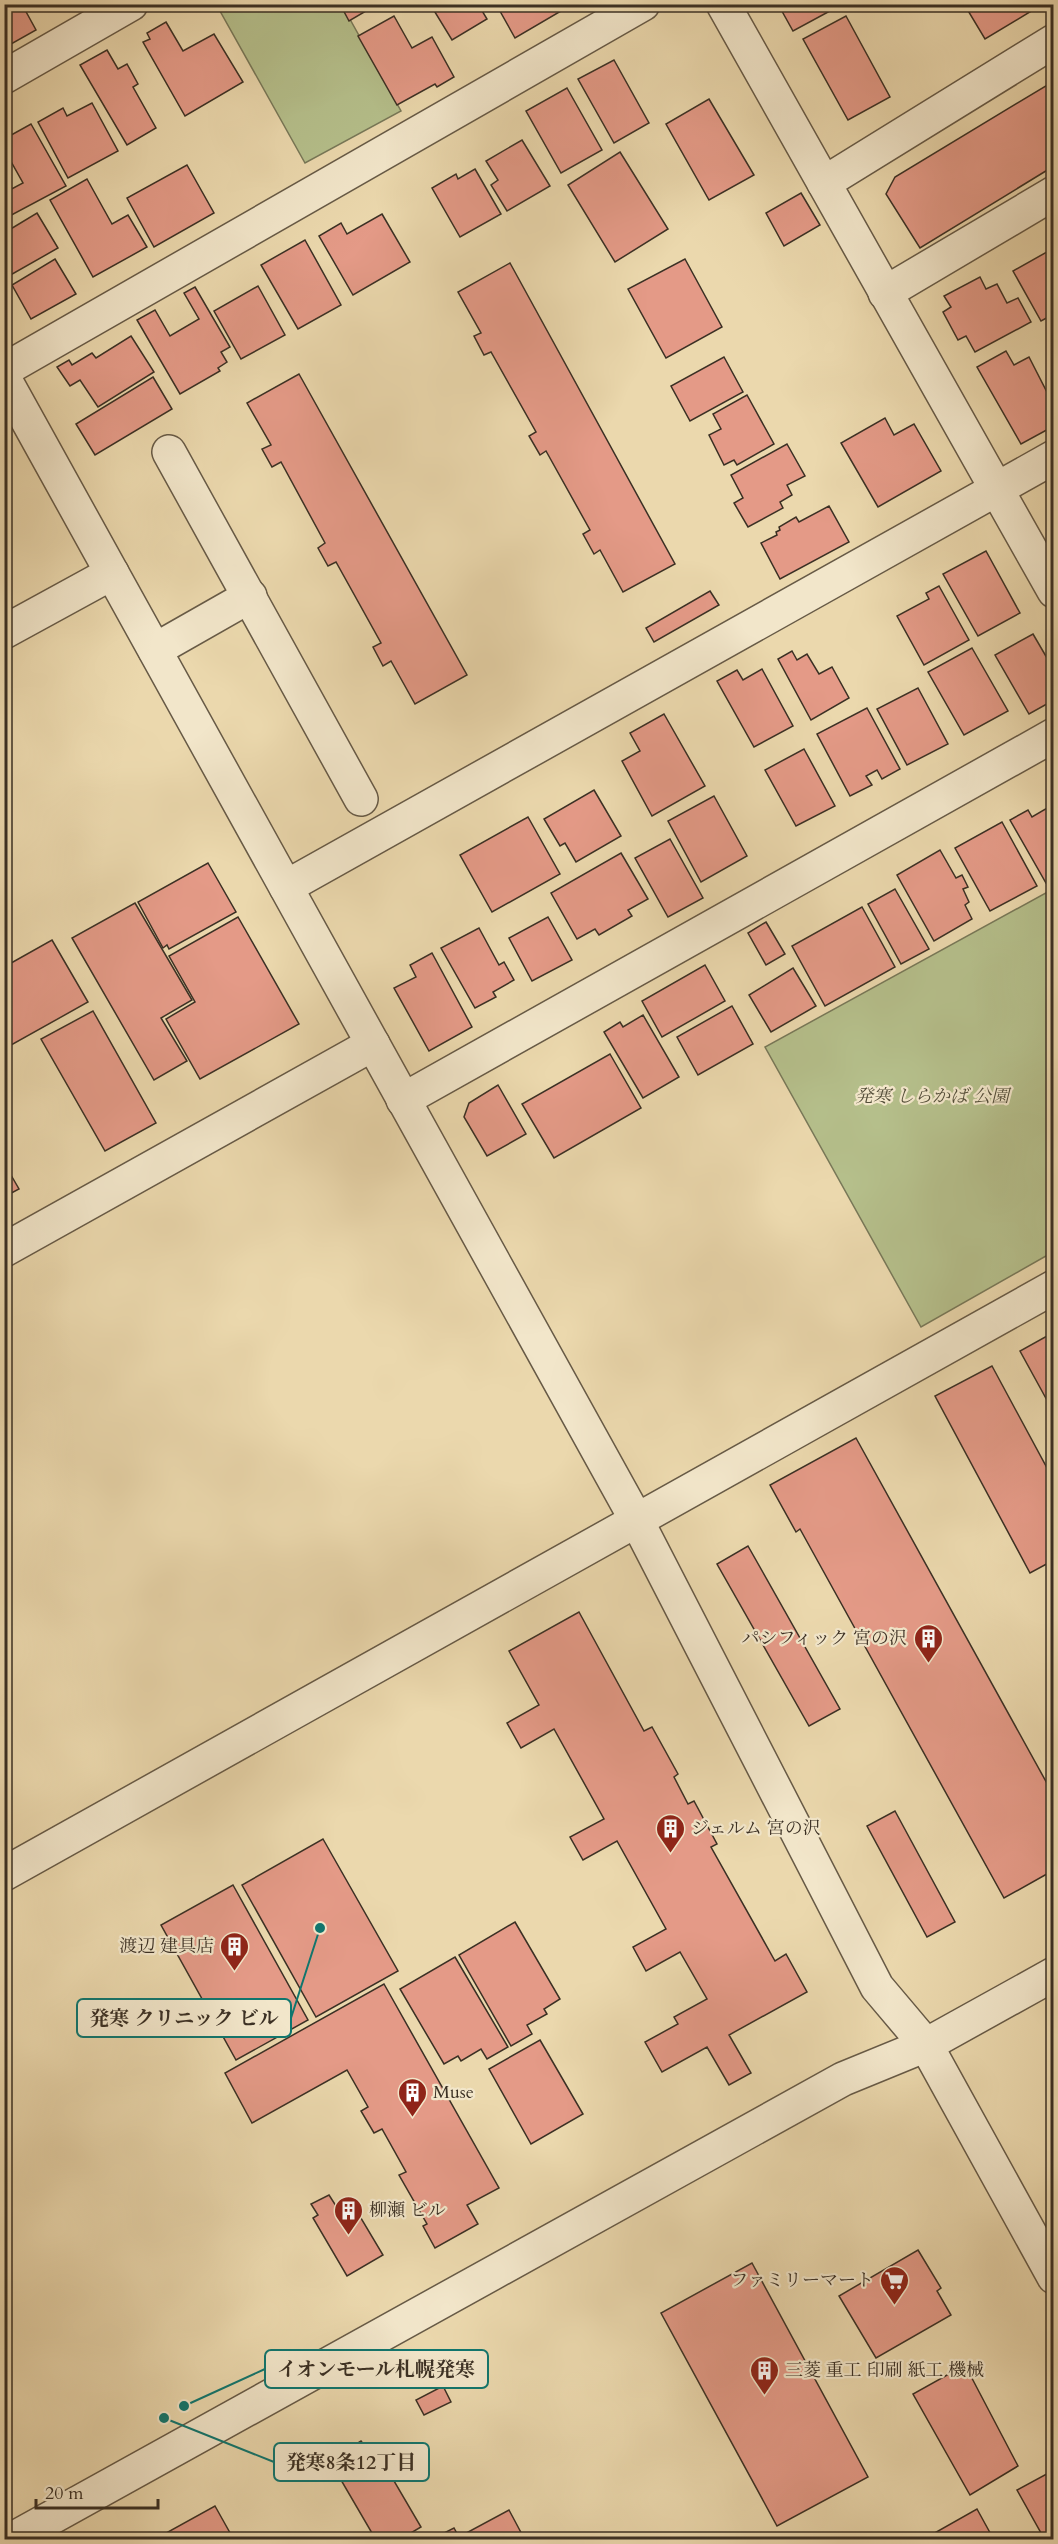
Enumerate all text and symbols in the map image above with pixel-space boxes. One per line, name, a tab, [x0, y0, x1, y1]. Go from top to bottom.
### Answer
park label: 発寒 しらかば 公園	[855, 1084, 1012, 1109]
building icon: パシフィック 宮の沢	[912, 1622, 944, 1664]
place label: パシフィック 宮の沢	[742, 1626, 907, 1651]
building icon: ジェルム 宮の沢	[654, 1812, 686, 1854]
place label: ジェルム 宮の沢	[691, 1816, 821, 1841]
building icon: 渡辺 建具店	[219, 1930, 251, 1972]
place label: 渡辺 建具店	[119, 1934, 214, 1959]
callout: 発寒 クリニック ビル	[77, 1999, 291, 2037]
text: 発寒 クリニック ビル	[89, 2005, 279, 2032]
building icon: Muse	[396, 2076, 428, 2118]
place label: Muse	[433, 2080, 474, 2105]
building icon: 柳瀬 ビル	[332, 2194, 364, 2236]
place label: 柳瀬 ビル	[369, 2198, 446, 2223]
supermarket icon: ファミリーマート	[879, 2264, 911, 2306]
place label: ファミリーマート	[730, 2268, 874, 2293]
callout: イオンモール札幌発寒	[265, 2350, 488, 2388]
building icon: 三菱 重工 印刷 紙工 機械	[748, 2354, 780, 2396]
text: イオンモール札幌発寒	[277, 2356, 475, 2383]
place label: 三菱 重工 印刷 紙工 機械	[785, 2358, 984, 2383]
callout: 発寒8条12丁目	[274, 2443, 429, 2481]
text: 発寒8条12丁目	[286, 2449, 416, 2476]
scale bar	[36, 2472, 158, 2510]
text: 20 m	[45, 2481, 84, 2506]

